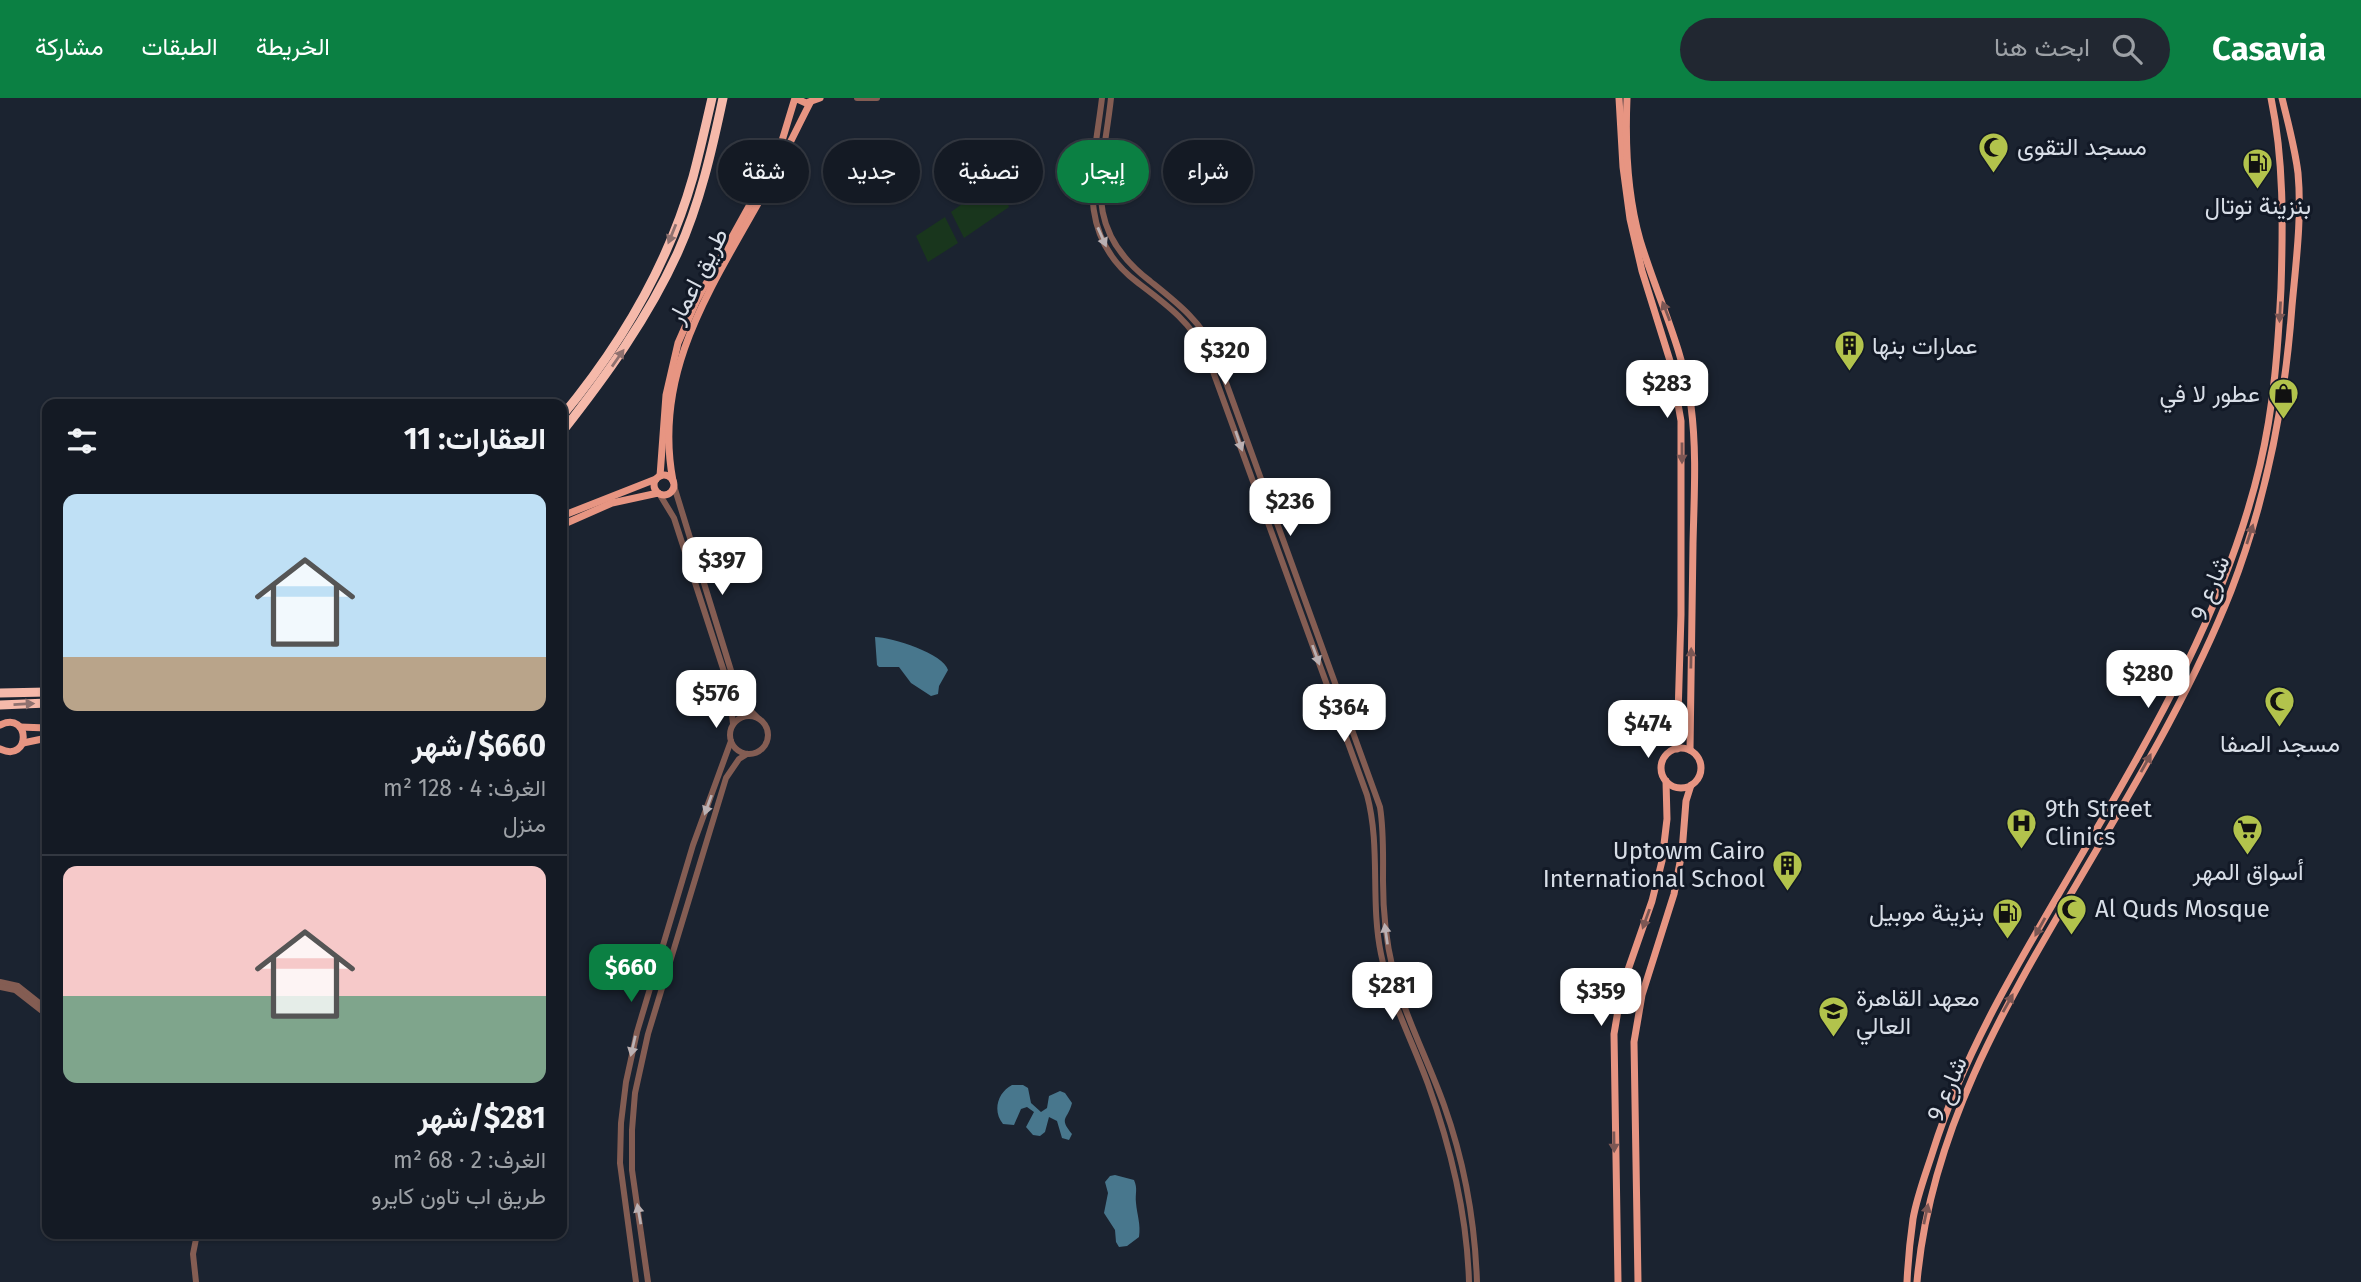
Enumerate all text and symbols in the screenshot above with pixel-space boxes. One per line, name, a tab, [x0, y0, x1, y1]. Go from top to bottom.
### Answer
search box	[1680, 18, 2170, 81]
text: Casavia	[2212, 29, 2326, 69]
icon: search	[2108, 30, 2146, 68]
text: ابحث هنا	[1994, 32, 2090, 63]
text: مشاركة	[35, 33, 103, 61]
text: الطبقات	[141, 33, 218, 61]
text: الخريطة	[256, 33, 330, 61]
mosque icon: مسجد التقوى	[1977, 130, 2011, 174]
place label: مسجد التقوى	[2017, 133, 2147, 162]
chip: شقة	[718, 140, 809, 203]
chip: جديد	[823, 140, 920, 203]
chip: تصفية	[934, 140, 1043, 203]
chip: إيجار	[1057, 140, 1149, 203]
chip: شراء	[1163, 140, 1253, 203]
fuel station icon: بنزينة توتال	[2241, 147, 2275, 191]
place label: بنزينة توتال	[2205, 192, 2311, 221]
street label: طريق اعمار	[662, 223, 735, 330]
one-way arrow	[667, 223, 678, 244]
one-way arrow	[1096, 227, 1108, 247]
one-way arrow	[1660, 301, 1671, 322]
one-way arrow	[2274, 302, 2285, 324]
pin: $320	[1184, 328, 1266, 387]
building icon: عمارات بنها	[1832, 329, 1866, 373]
place label: عمارات بنها	[1872, 332, 1977, 361]
text: $320	[1200, 336, 1250, 364]
one-way arrow	[611, 349, 625, 367]
pin: $283	[1626, 360, 1708, 420]
text: $283	[1642, 369, 1692, 397]
shop icon: عطور لا في	[2266, 377, 2300, 421]
place label: عطور لا في	[2159, 380, 2260, 413]
text: العقارات: 11	[404, 421, 546, 457]
icon: filters	[63, 422, 101, 460]
one-way arrow	[1234, 430, 1245, 451]
one-way arrow	[1677, 442, 1688, 464]
pin: $236	[1249, 478, 1331, 538]
text: $236	[1265, 487, 1315, 515]
one-way arrow	[2246, 524, 2256, 545]
pin: $397	[681, 538, 763, 597]
icon: home	[242, 539, 368, 665]
text: $397	[698, 546, 746, 574]
street label: شارع 9	[2184, 552, 2237, 625]
one-way arrow	[1311, 644, 1322, 665]
one-way arrow	[1686, 646, 1697, 668]
pin: $280	[2107, 650, 2189, 710]
text: $280	[2122, 659, 2174, 687]
pin: $576	[675, 670, 757, 730]
text: $576	[692, 679, 740, 707]
pin: $364	[1303, 684, 1385, 744]
mosque icon: مسجد الصفا	[2263, 685, 2297, 729]
text: $364	[1319, 693, 1369, 721]
one-way arrow	[13, 698, 35, 709]
pin: $474	[1607, 700, 1689, 760]
text: $474	[1624, 709, 1672, 737]
text: $660/شهر	[412, 728, 546, 764]
place label: مسجد الصفا	[2220, 730, 2340, 758]
one-way arrow	[2140, 754, 2152, 773]
text: الغرف: 4 · 128 m²	[383, 774, 546, 802]
one-way arrow	[702, 795, 713, 816]
place label: 9th Street Clinics	[2045, 795, 2152, 851]
hospital icon: 9th Street Clinics	[2005, 806, 2039, 850]
text: منزل	[503, 810, 546, 838]
supermarket icon: أسواق المهر	[2231, 813, 2265, 857]
place label: Uptowm Cairo International School	[1543, 837, 1765, 893]
building icon: Uptowm Cairo International School	[1771, 848, 1805, 892]
place label: أسواق المهر	[2191, 858, 2304, 887]
mosque icon: Al Quds Mosque	[2055, 892, 2089, 936]
place label: Al Quds Mosque	[2095, 895, 2270, 923]
fuel station icon: بنزينة موبيل	[1990, 896, 2024, 940]
place label: بنزينة موبيل	[1869, 899, 1984, 928]
one-way arrow	[1640, 909, 1651, 930]
icon: home	[242, 911, 368, 1037]
one-way arrow	[2034, 918, 2046, 937]
one-way arrow	[1381, 922, 1392, 944]
pin: $660	[590, 944, 672, 1004]
text: $660	[605, 953, 657, 981]
pin: $281	[1351, 962, 1433, 1022]
pin: $359	[1560, 968, 1642, 1028]
text: $281	[1368, 971, 1416, 999]
text: $359	[1576, 977, 1626, 1005]
place label: معهد القاهرة العالي	[1856, 984, 1980, 1045]
one-way arrow	[2003, 993, 2014, 1013]
school or university icon: معهد القاهرة العالي	[1816, 995, 1850, 1039]
one-way arrow	[628, 1035, 639, 1057]
street label: شارع 9	[1921, 1053, 1975, 1126]
text: $281/شهر	[417, 1100, 546, 1136]
one-way arrow	[1608, 1131, 1620, 1153]
text: الغرف: 2 · 68 m²	[393, 1146, 546, 1174]
text: طريق اب تاون كايرو	[371, 1182, 546, 1210]
one-way arrow	[633, 1203, 644, 1225]
one-way arrow	[1921, 1203, 1932, 1225]

